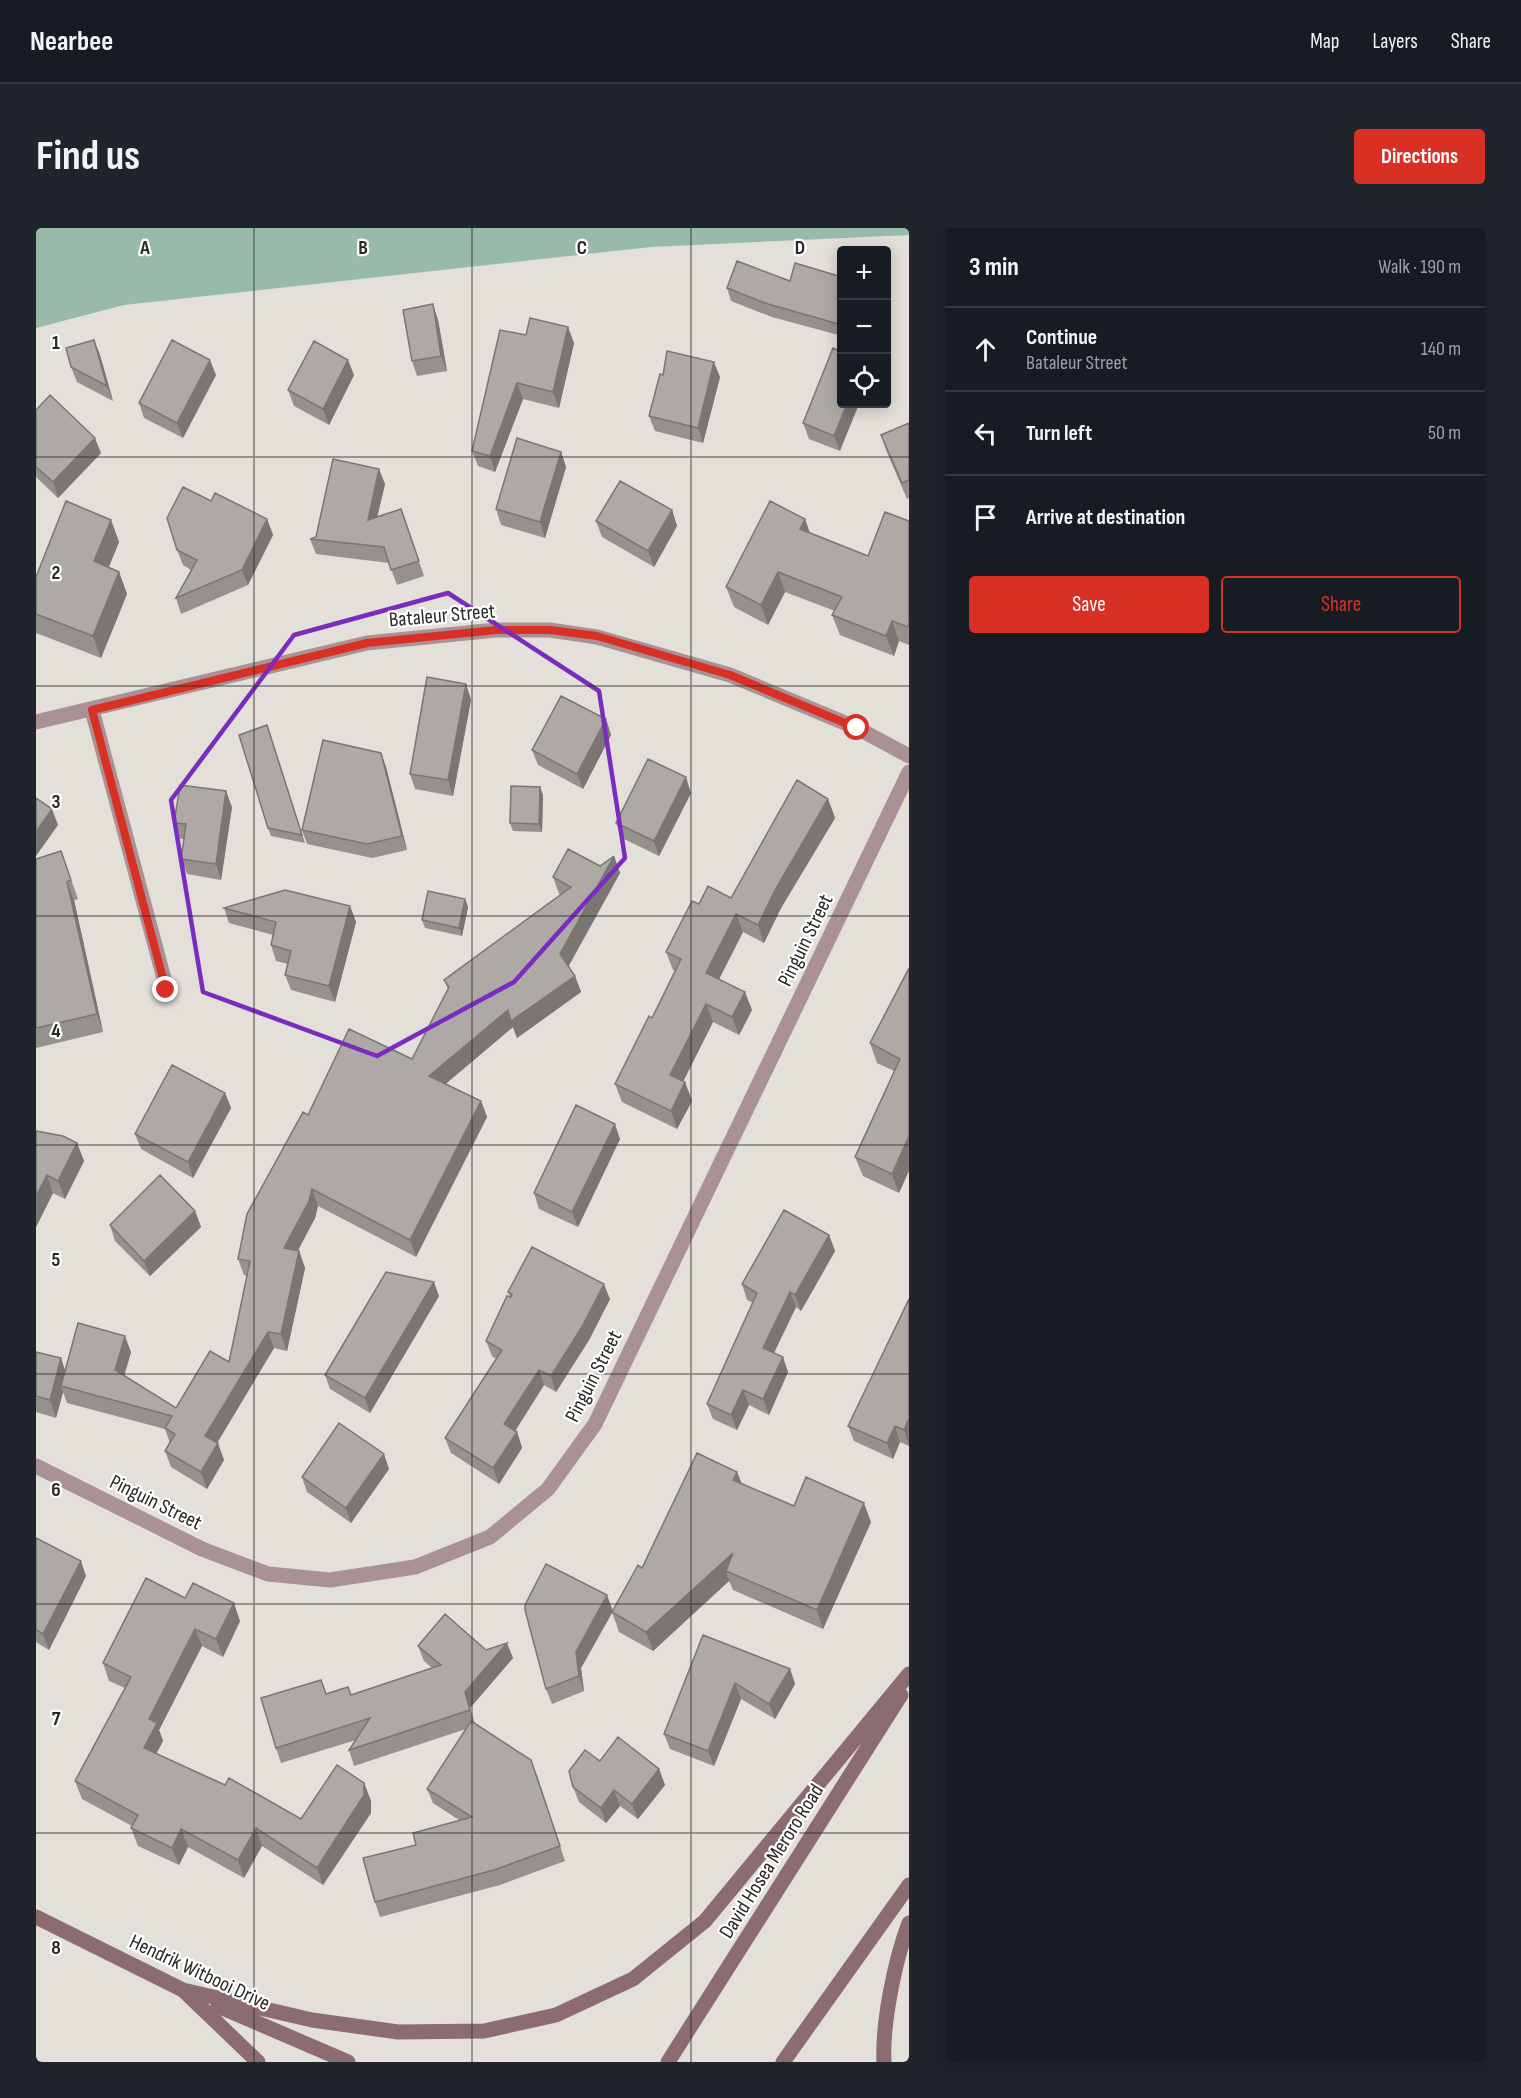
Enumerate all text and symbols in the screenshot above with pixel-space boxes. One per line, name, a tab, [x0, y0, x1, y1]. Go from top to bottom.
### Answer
text: Nearbee	[30, 25, 113, 58]
text: Map	[1310, 29, 1339, 54]
text: Layers	[1372, 29, 1418, 54]
text: Share	[1451, 29, 1491, 54]
button: Directions	[1354, 129, 1485, 184]
text: Find us	[36, 131, 140, 182]
text: A	[139, 236, 150, 260]
text: B	[358, 236, 368, 260]
text: C	[577, 236, 587, 260]
text: D	[795, 236, 805, 260]
map controls	[837, 246, 891, 408]
button: +	[837, 246, 891, 300]
text: 3 min	[969, 252, 1019, 283]
text: Walk · 190 m	[1378, 255, 1461, 279]
button: −	[837, 300, 891, 354]
text: Continue	[1026, 324, 1097, 351]
text: 1	[52, 331, 60, 355]
icon: ahead	[969, 333, 1002, 366]
text: 140 m	[1421, 337, 1461, 361]
text: Bataleur Street	[1026, 351, 1128, 375]
button: locate	[837, 354, 891, 408]
icon: left	[969, 417, 1002, 450]
text: Turn left	[1026, 420, 1092, 447]
text: 50 m	[1428, 421, 1461, 445]
icon: arrive	[969, 501, 1002, 534]
text: Arrive at destination	[1026, 504, 1185, 531]
text: 2	[52, 561, 60, 585]
button: Save	[969, 576, 1209, 633]
button: Share	[1221, 576, 1461, 633]
street label: Bataleur Street	[388, 598, 496, 633]
route start	[843, 714, 869, 740]
text: 3	[52, 790, 61, 814]
street label: Pinguin Street	[772, 890, 838, 990]
route end	[152, 976, 178, 1002]
text: 4	[51, 1019, 61, 1043]
text: 5	[52, 1248, 61, 1272]
street label: Pinguin Street	[560, 1326, 627, 1426]
street label: Pinguin Street	[106, 1469, 206, 1535]
text: 6	[51, 1478, 61, 1502]
text: 7	[52, 1707, 61, 1731]
street label: David Hosea Meroro Road	[714, 1780, 829, 1943]
street label: Hendrik Witbooi Drive	[126, 1929, 274, 2016]
text: 8	[51, 1936, 61, 1960]

